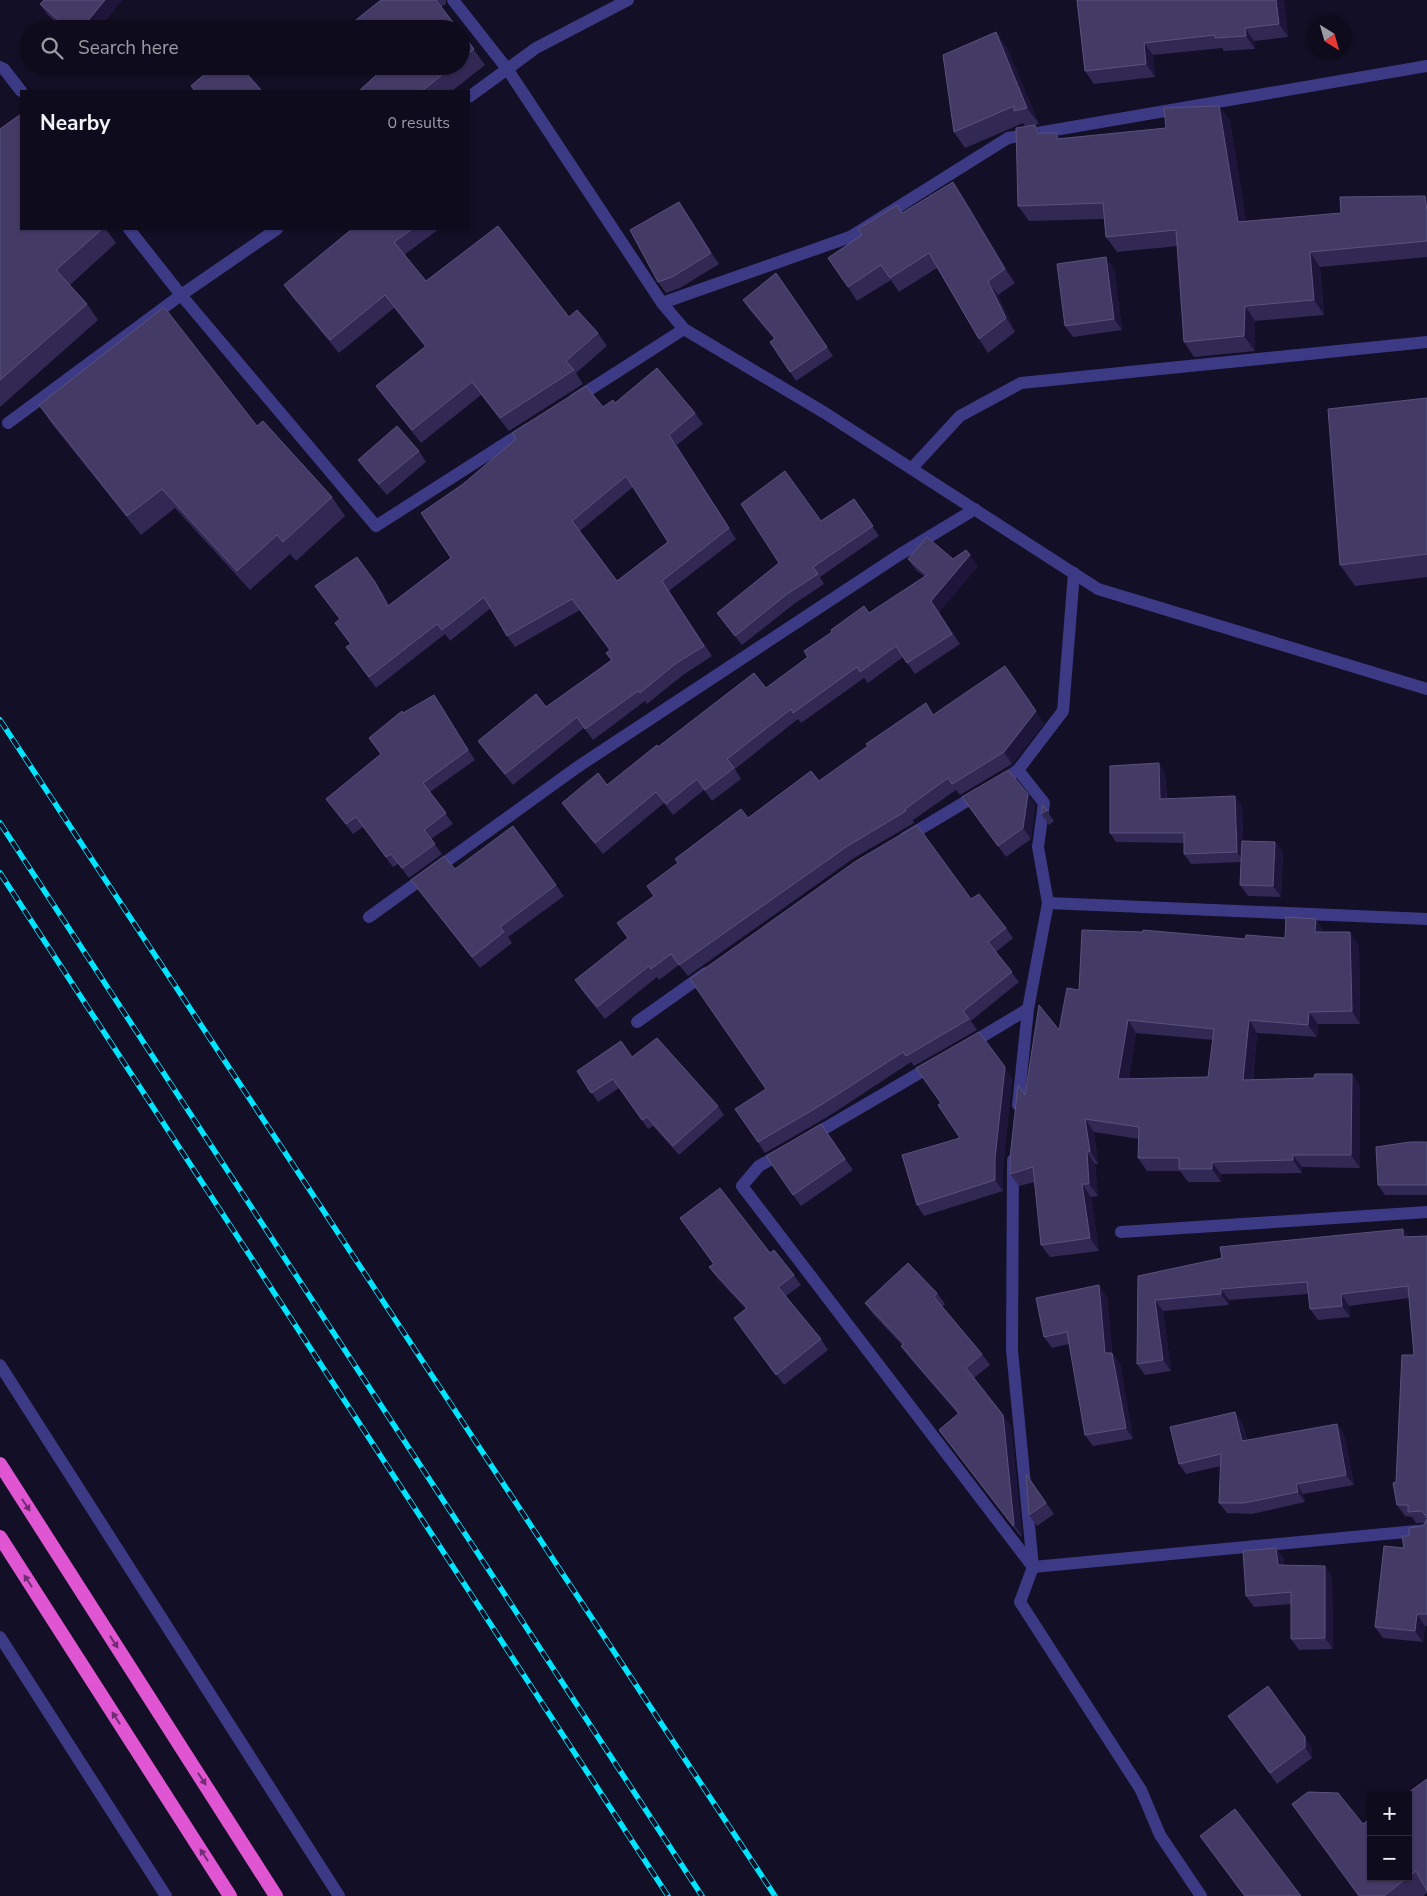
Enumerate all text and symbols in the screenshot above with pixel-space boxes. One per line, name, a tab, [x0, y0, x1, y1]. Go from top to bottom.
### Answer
north arrow	[1307, 15, 1352, 60]
search box	[20, 20, 470, 75]
icon: search	[38, 34, 66, 62]
text: Search here	[78, 35, 179, 61]
text: Nearby	[40, 109, 110, 137]
text: 0 results	[388, 112, 450, 134]
one-way arrow	[22, 1499, 31, 1512]
one-way arrow	[24, 1575, 33, 1588]
one-way arrow	[109, 1636, 119, 1649]
one-way arrow	[111, 1711, 121, 1725]
one-way arrow	[197, 1772, 206, 1786]
map controls	[1367, 1791, 1412, 1881]
button: +	[1367, 1791, 1412, 1836]
button: −	[1367, 1836, 1412, 1881]
one-way arrow	[199, 1848, 208, 1862]

